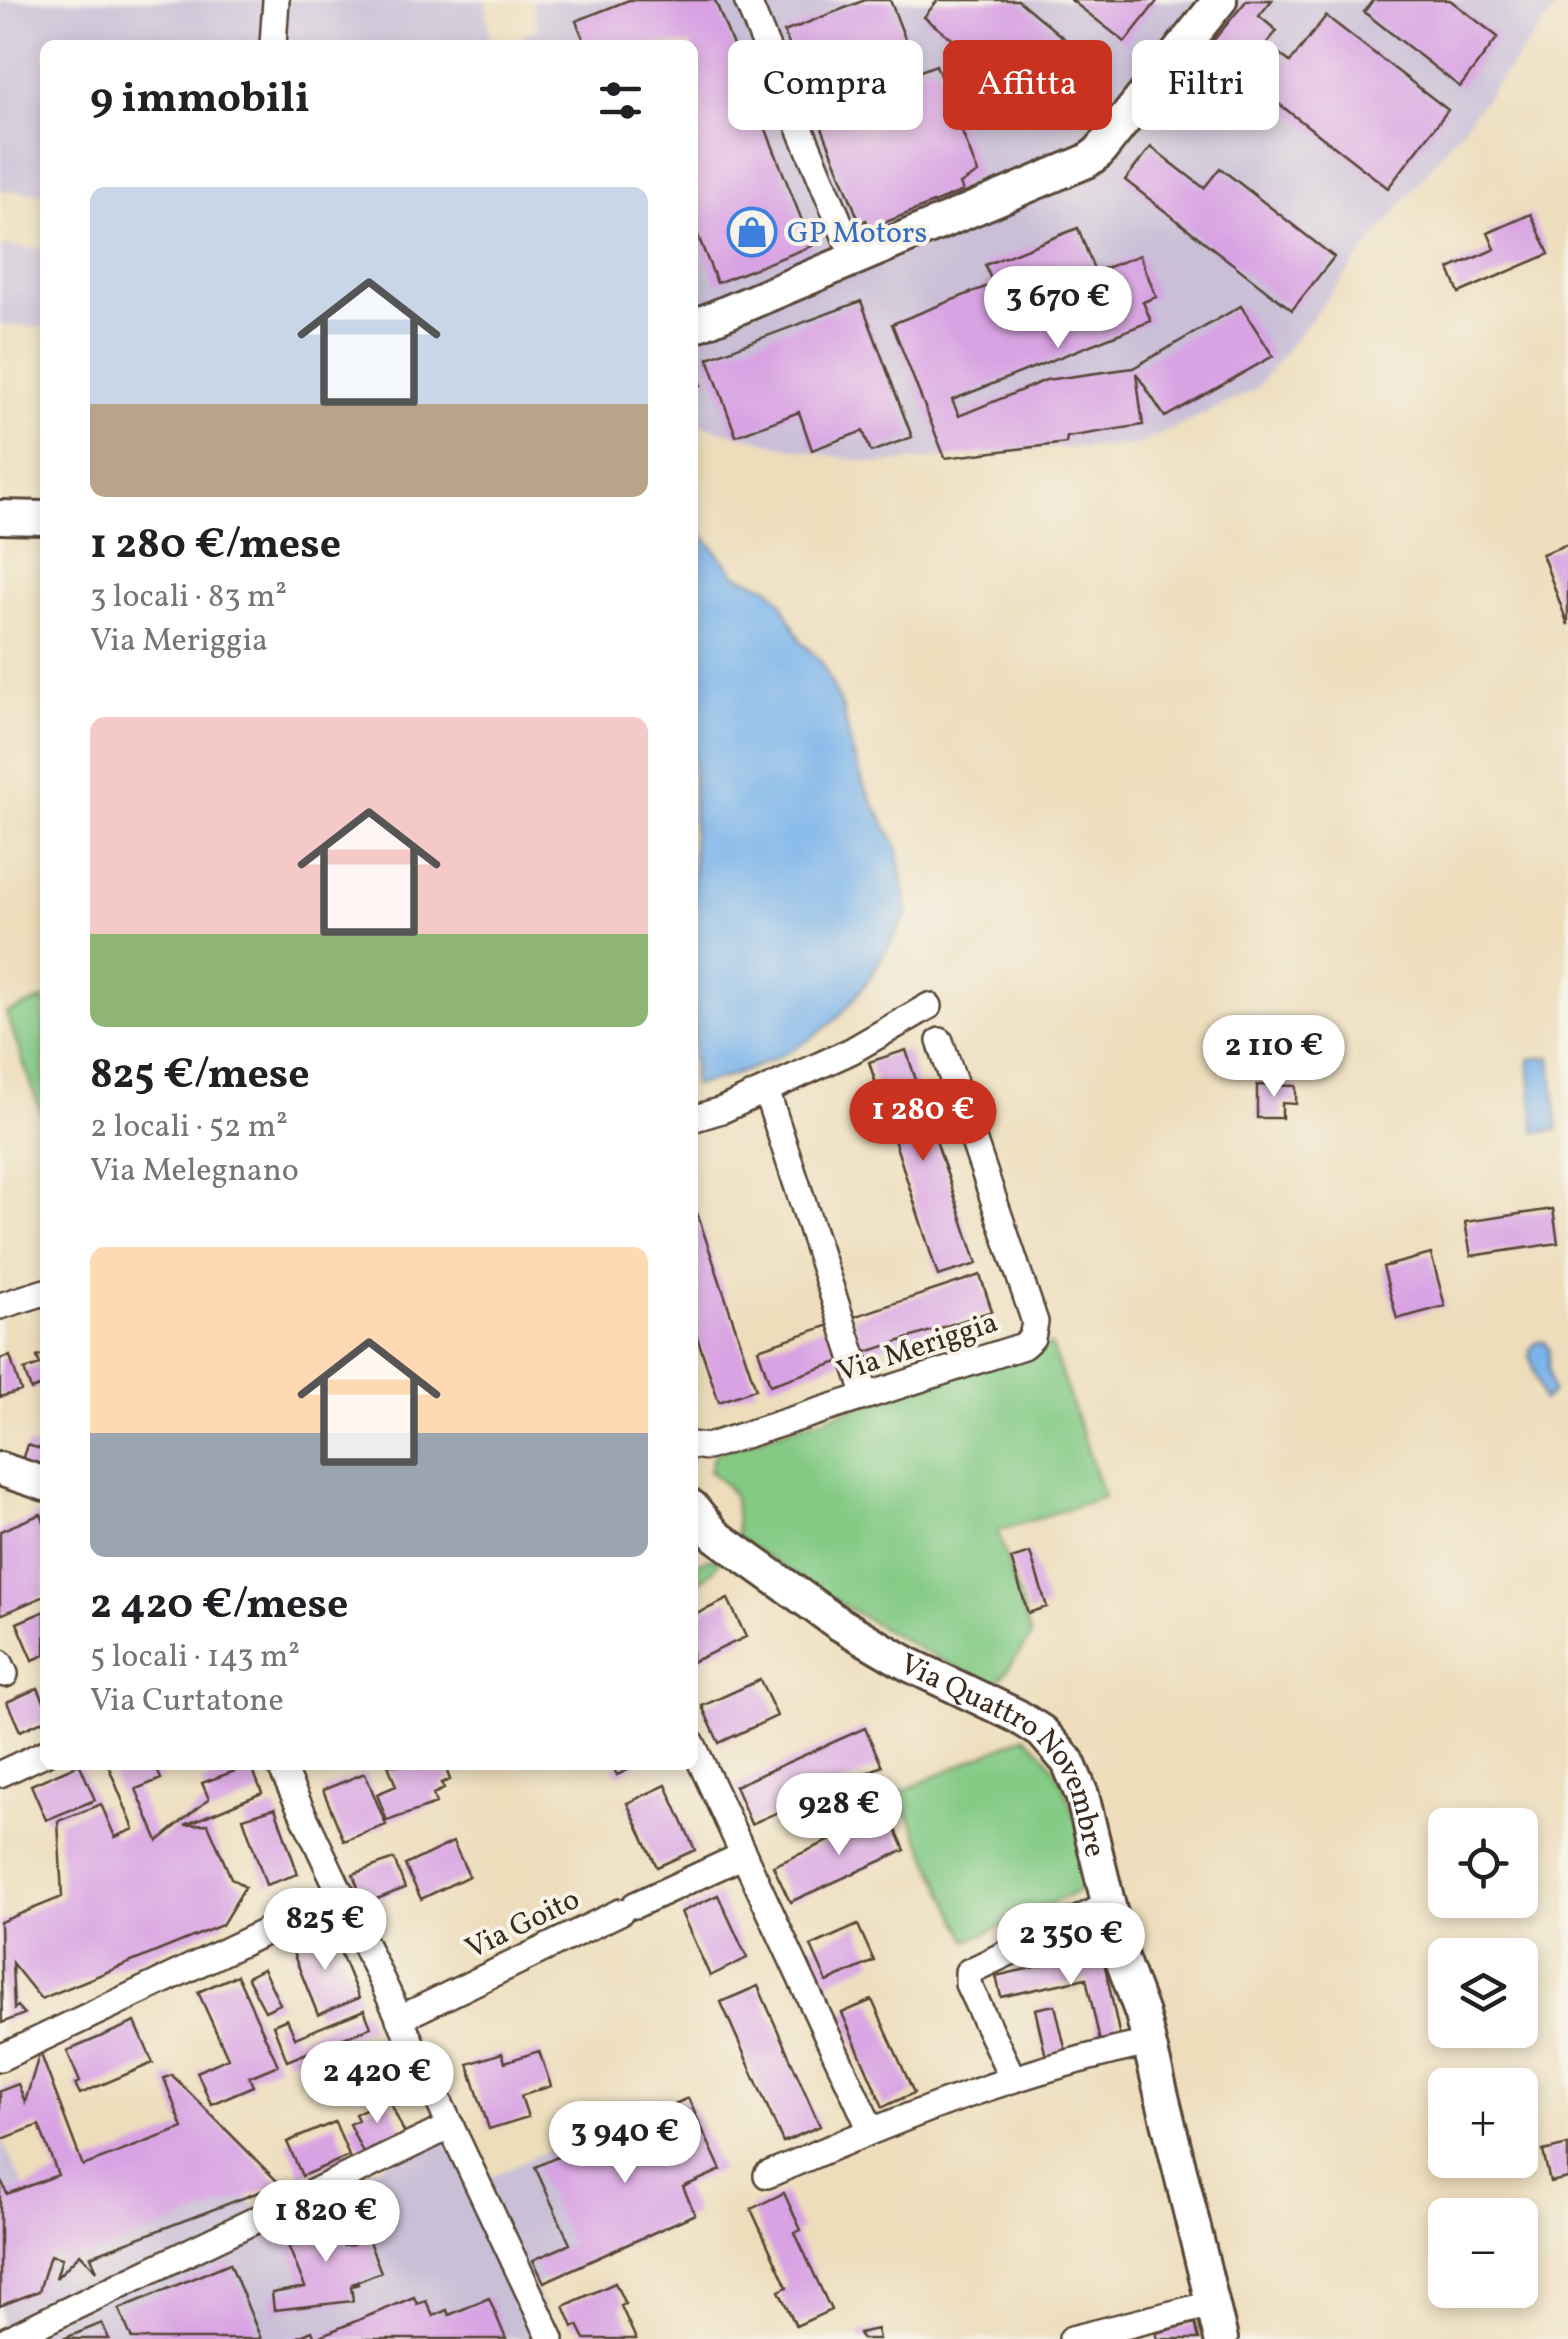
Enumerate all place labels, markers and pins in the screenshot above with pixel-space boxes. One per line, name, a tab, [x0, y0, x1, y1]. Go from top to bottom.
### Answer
shop icon: GP Motors	[726, 206, 778, 258]
place label: GP Motors	[787, 213, 927, 255]
pin: 3 670 €	[966, 266, 1150, 351]
pin: 2 110 €	[1182, 1015, 1366, 1100]
pin: 1 280 €	[831, 1079, 1015, 1164]
pin: 928 €	[769, 1773, 909, 1858]
pin: 825 €	[255, 1888, 395, 1973]
pin: 2 350 €	[979, 1903, 1163, 1988]
pin: 2 420 €	[285, 2041, 469, 2126]
pin: 3 940 €	[533, 2101, 717, 2186]
pin: 1 820 €	[234, 2180, 418, 2265]

